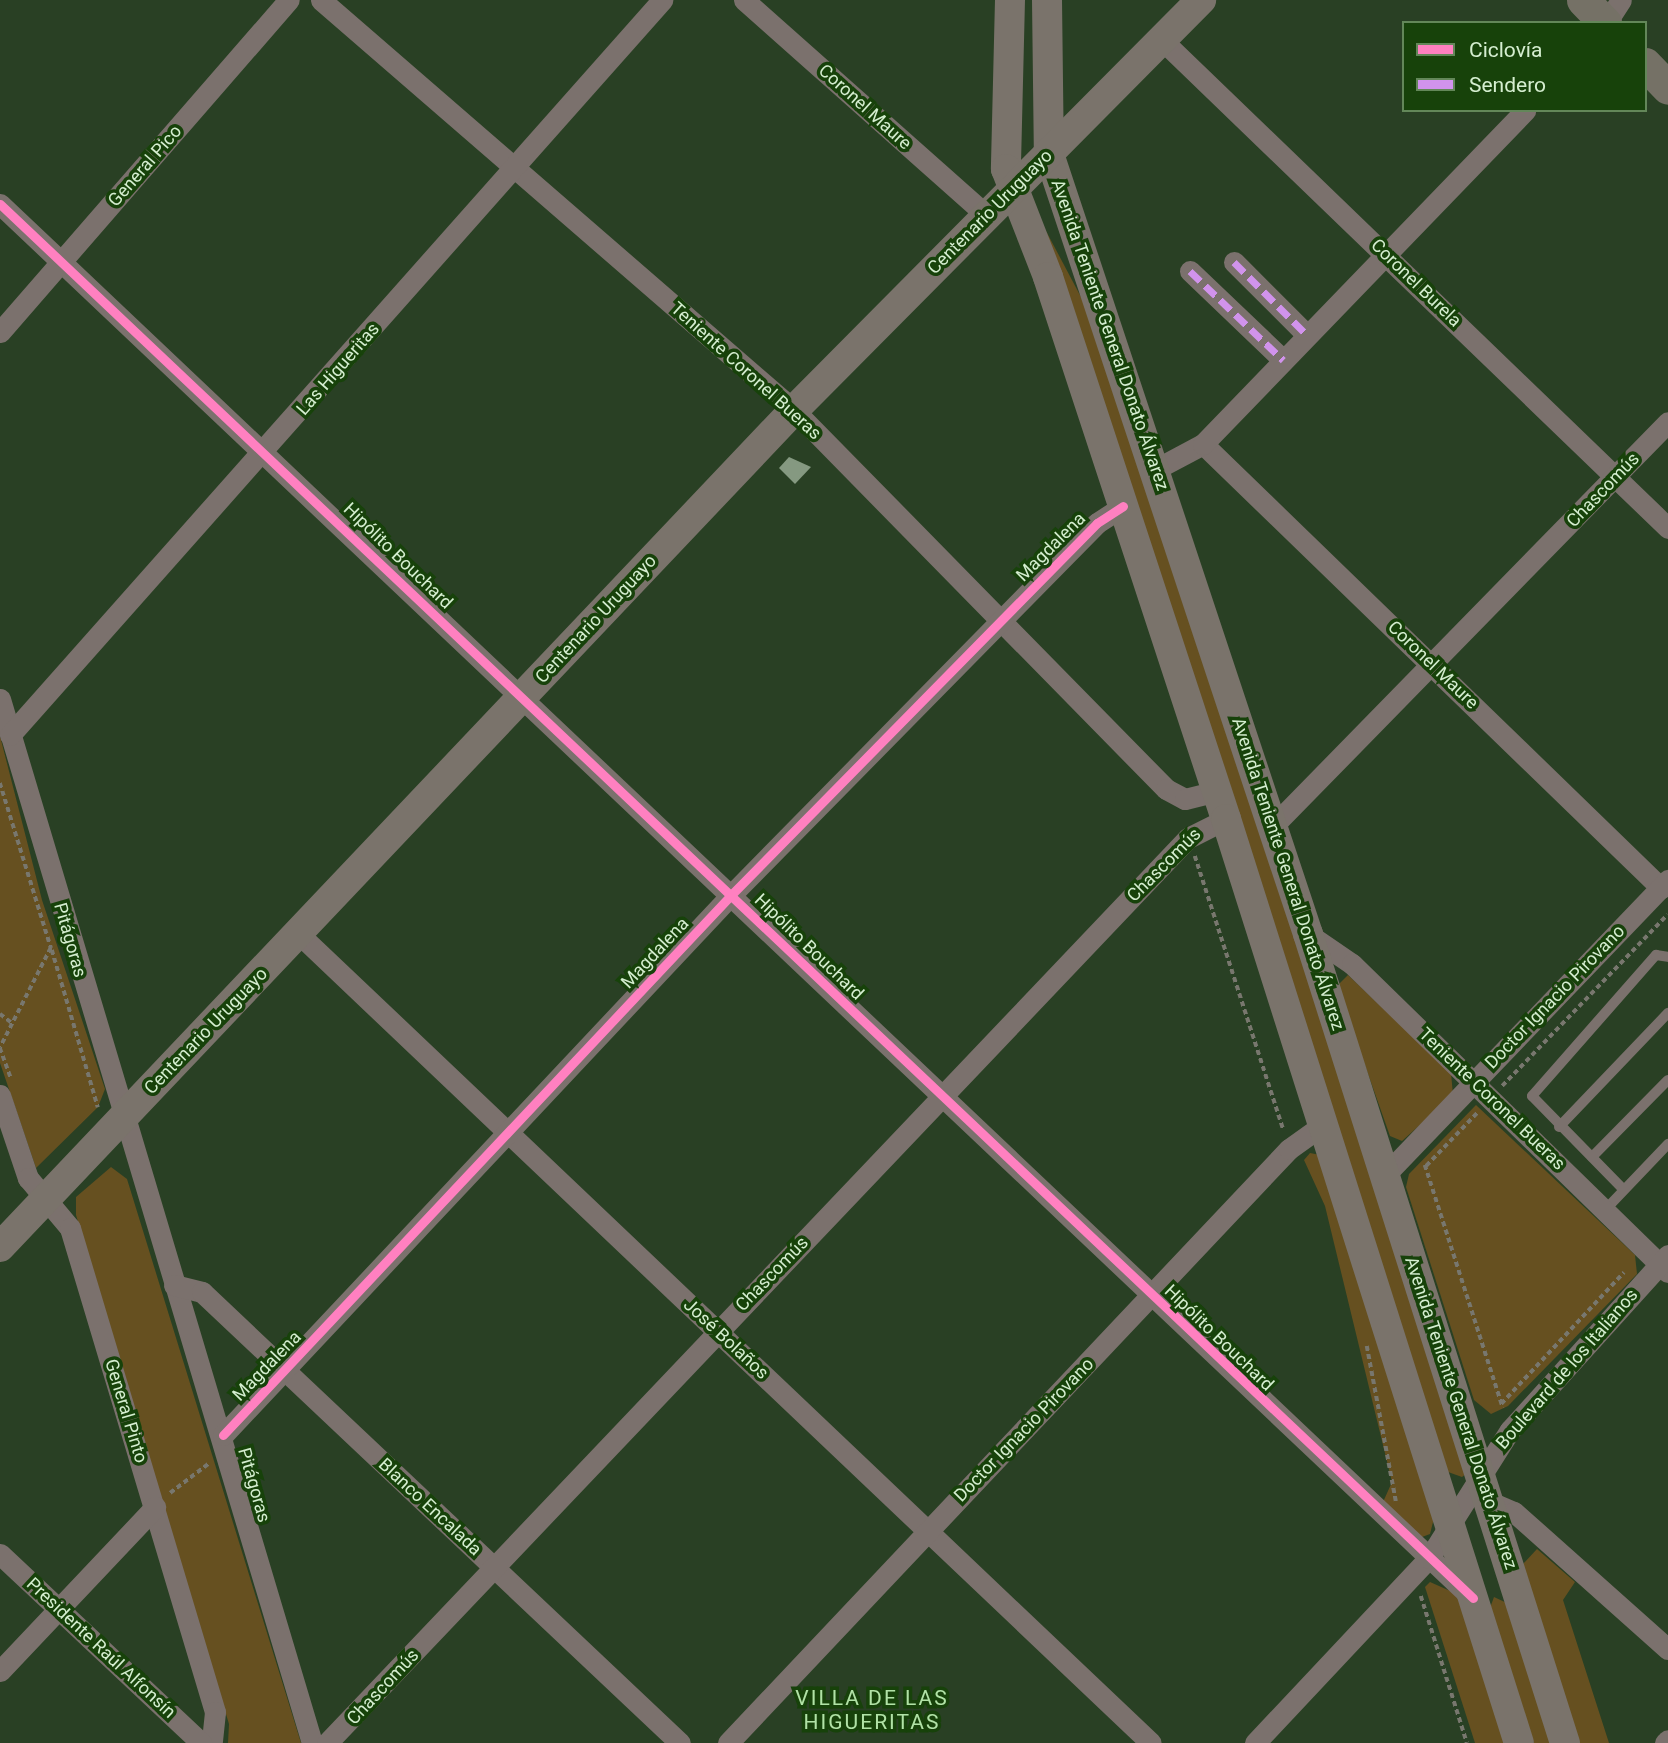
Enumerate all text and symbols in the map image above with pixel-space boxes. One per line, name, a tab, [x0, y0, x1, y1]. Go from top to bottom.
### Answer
legend	[1402, 21, 1647, 112]
text: Ciclovía	[1469, 38, 1543, 62]
street label: Coronel Maure	[814, 60, 916, 154]
text: Sendero	[1469, 73, 1546, 97]
street label: General Pico	[104, 121, 186, 211]
street label: Centenario Uruguayo	[923, 145, 1057, 279]
street label: Avenida Teniente General Donato Álvarez	[1046, 176, 1174, 494]
street label: Coronel Burela	[1366, 234, 1466, 332]
street label: Teniente Coronel Bueras	[666, 298, 826, 444]
street label: Las Higueritas	[292, 318, 384, 420]
street label: Chascomús	[1562, 448, 1644, 532]
street label: Hipólito Bouchard	[339, 498, 457, 614]
street label: Magdalena	[1012, 508, 1090, 586]
street label: Centenario Uruguayo	[531, 550, 661, 688]
street label: Coronel Maure	[1383, 616, 1483, 714]
street label: Avenida Teniente General Donato Álvarez	[1227, 715, 1349, 1033]
street label: Chascomús	[1123, 824, 1205, 906]
street label: Hipólito Bouchard	[750, 889, 868, 1005]
street label: Pitágoras	[49, 900, 91, 980]
street label: Magdalena	[617, 913, 693, 993]
street label: Doctor Ignacio Pirovano	[1481, 921, 1629, 1073]
street label: Centenario Uruguayo	[140, 963, 272, 1099]
street label: Teniente Coronel Bueras	[1414, 1023, 1570, 1175]
street label: Chascomús	[731, 1232, 813, 1316]
street label: Avenida Teniente General Donato Álvarez	[1400, 1254, 1522, 1572]
street label: Hipólito Bouchard	[1160, 1280, 1278, 1396]
street label: Boulevard de los Italianos	[1492, 1284, 1642, 1454]
street label: José Bolaños	[679, 1294, 773, 1384]
street label: Magdalena	[228, 1326, 306, 1406]
street label: Doctor Ignacio Pirovano	[950, 1354, 1098, 1506]
street label: General Pinto	[100, 1357, 152, 1465]
street label: Pitágoras	[233, 1445, 275, 1525]
street label: Blanco Encalada	[374, 1454, 486, 1560]
street label: Presidente Raúl Alfonsín	[22, 1573, 180, 1723]
street label: Chascomús	[343, 1645, 423, 1729]
district label: VILLA DE LAS HIGUERITAS	[797, 1685, 947, 1735]

